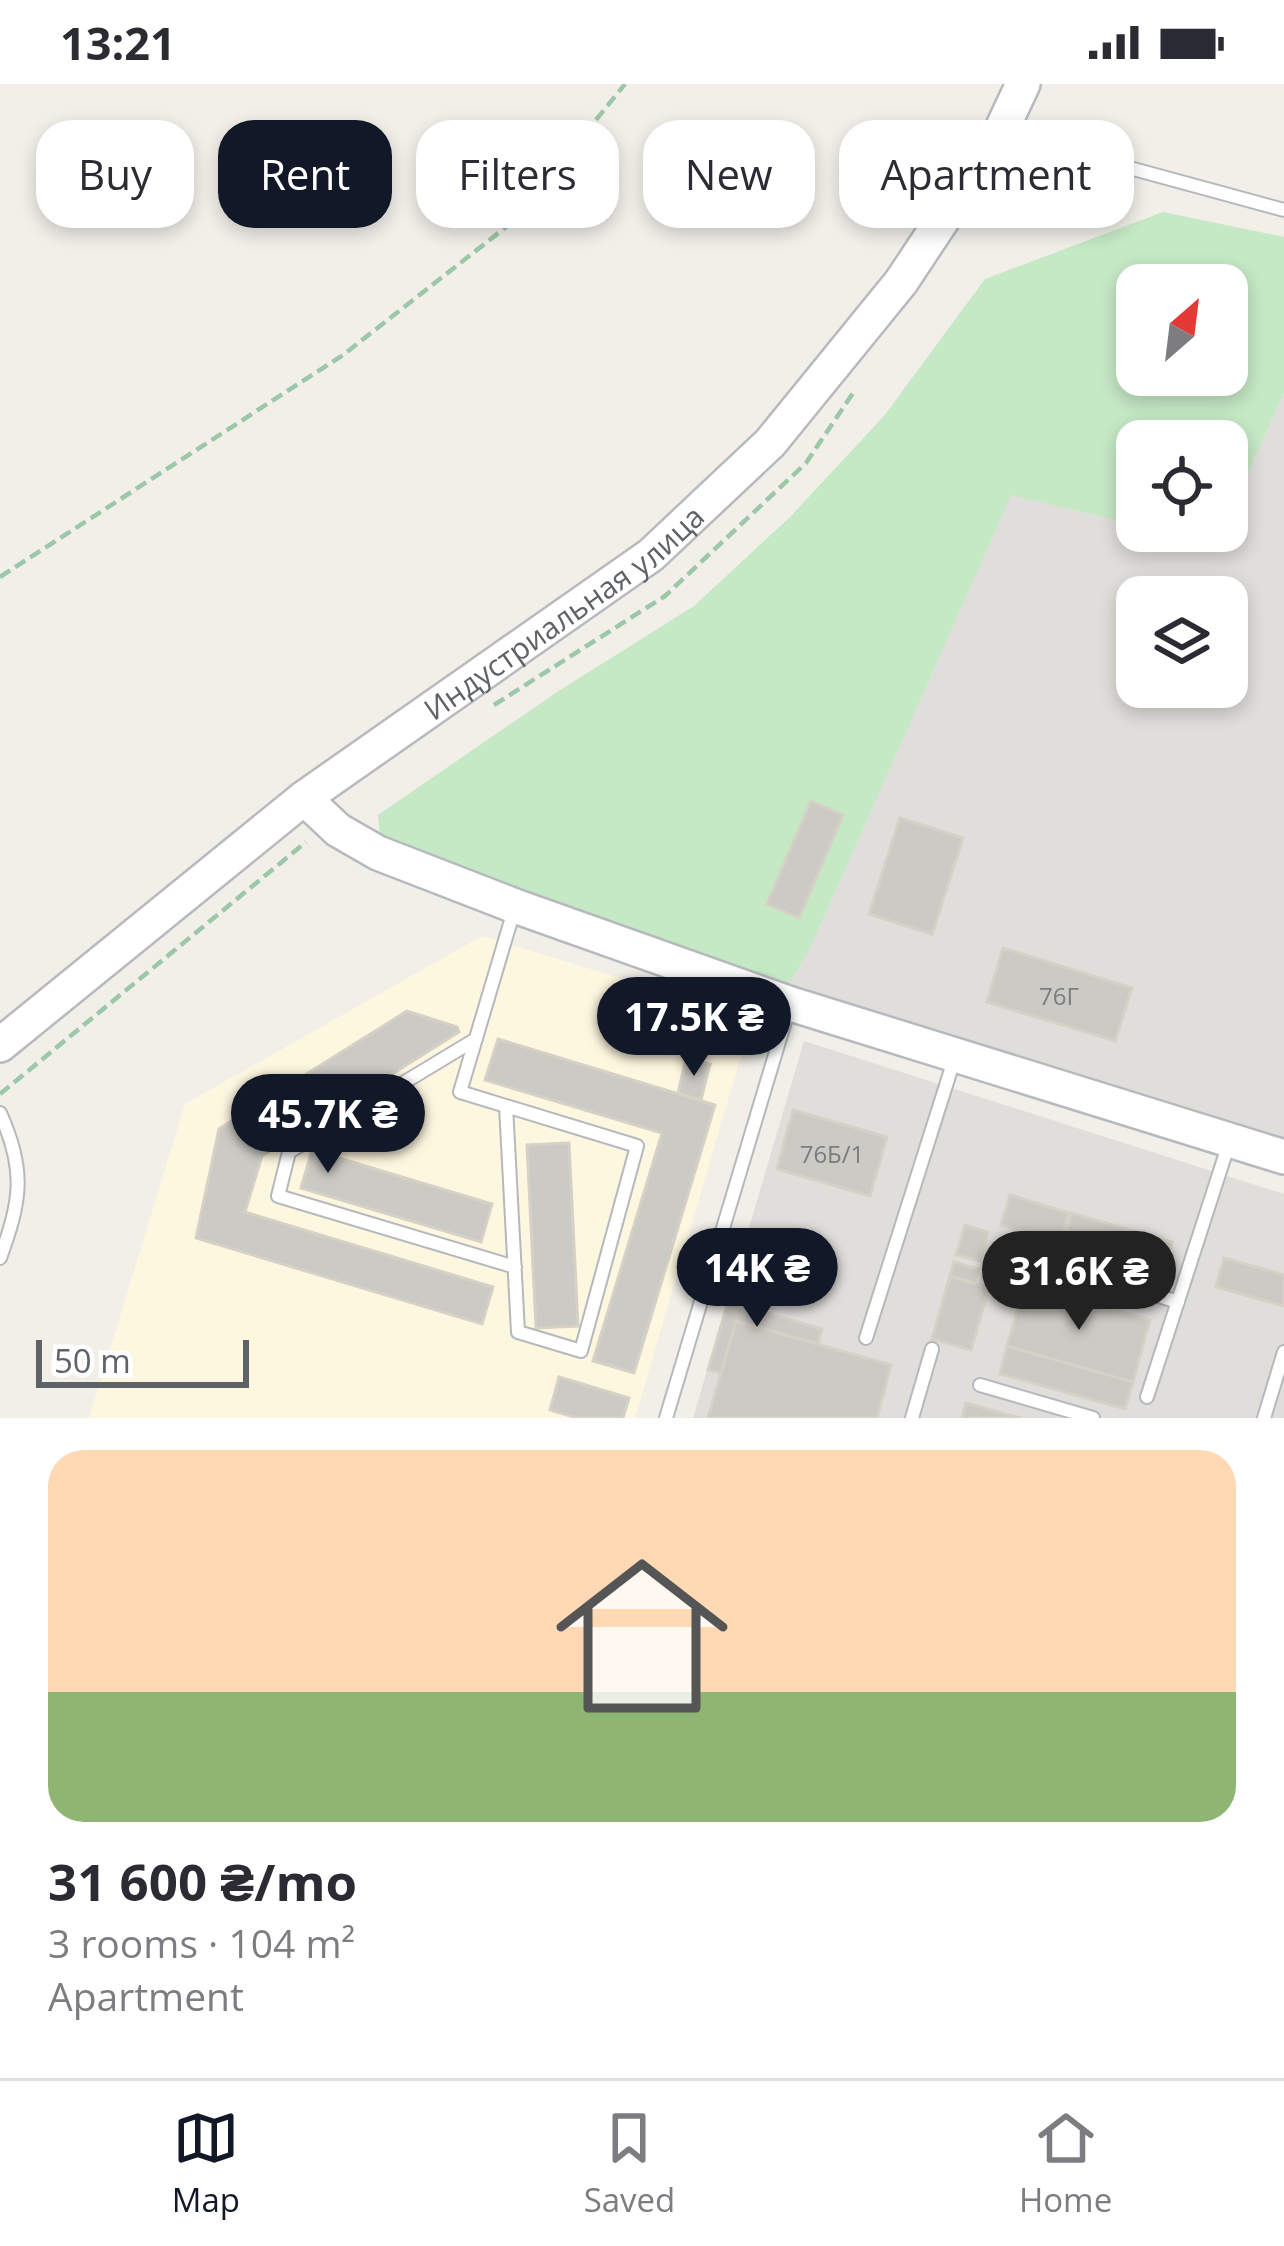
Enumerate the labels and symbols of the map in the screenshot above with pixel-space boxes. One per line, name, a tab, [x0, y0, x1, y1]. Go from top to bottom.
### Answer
north arrow	[1116, 264, 1248, 396]
street label: Индустриальная улица	[415, 496, 712, 729]
pin: 17.5K ₴	[583, 977, 805, 1079]
house number: 76Г	[1039, 979, 1079, 1012]
pin: 45.7K ₴	[217, 1074, 439, 1176]
house number: 76Б/1	[800, 1137, 864, 1170]
pin: 14K ₴	[673, 1228, 841, 1330]
pin: 31.6K ₴	[968, 1231, 1190, 1333]
scale bar	[36, 1334, 249, 1387]

